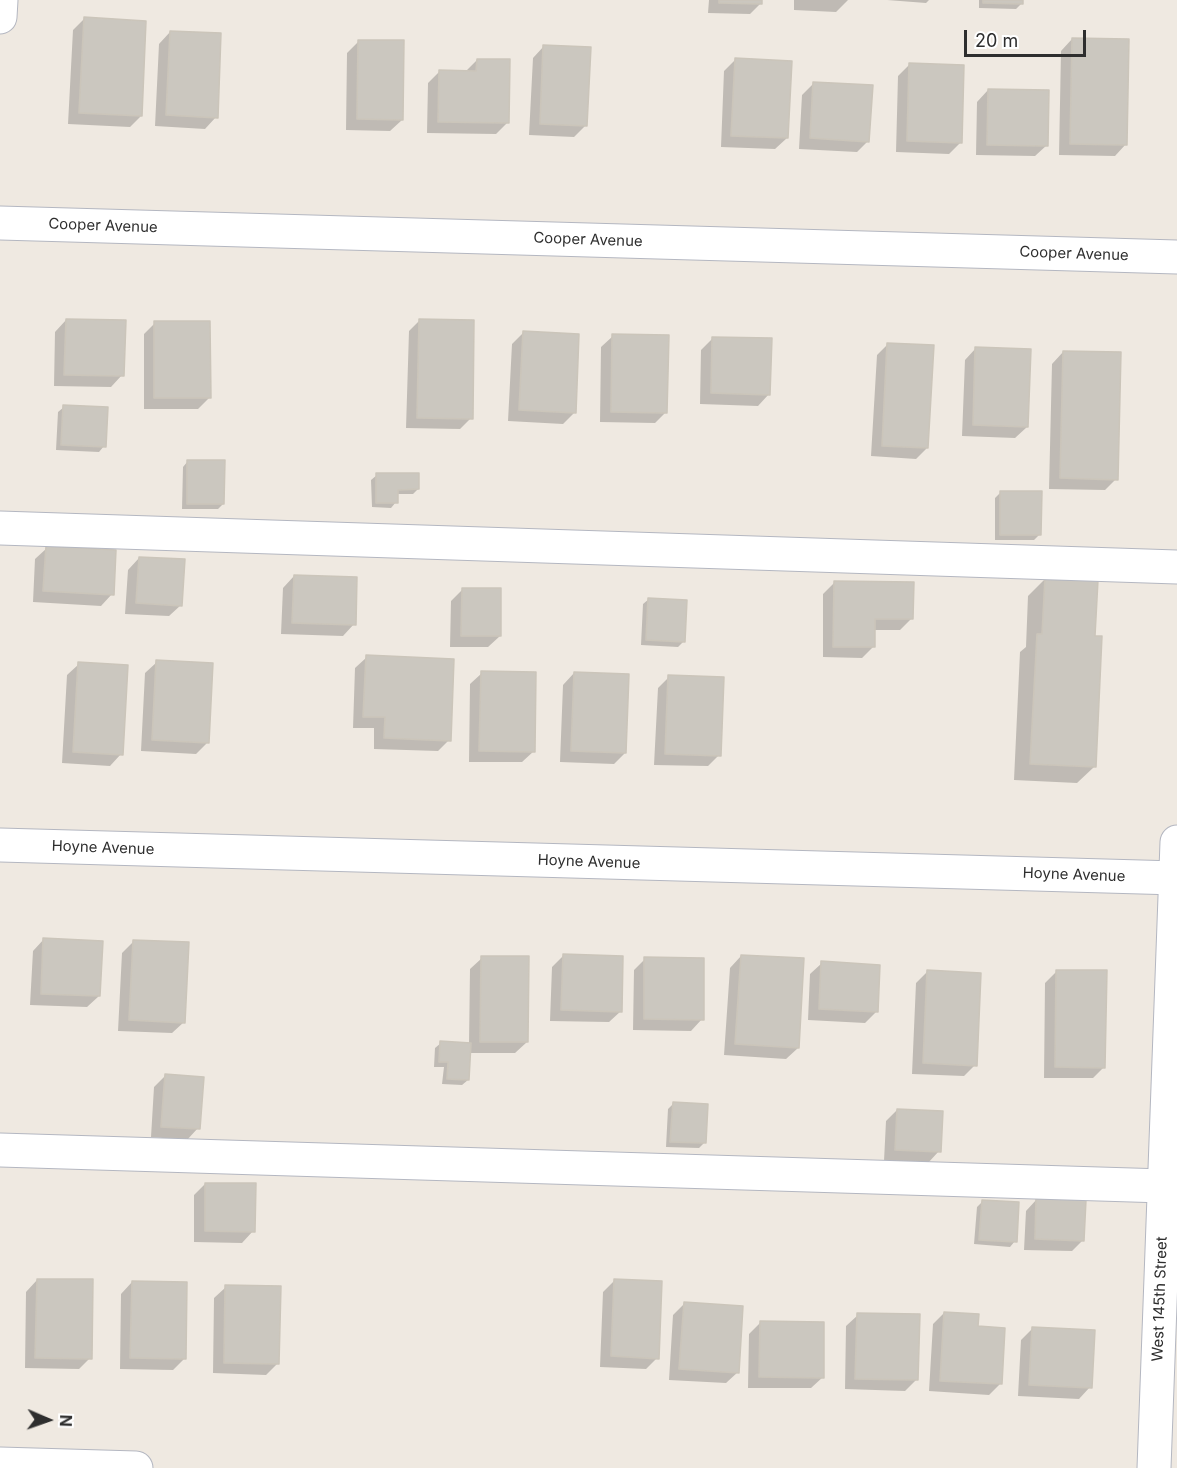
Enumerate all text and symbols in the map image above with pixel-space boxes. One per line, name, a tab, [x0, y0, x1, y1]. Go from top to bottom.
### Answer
scale bar	[967, 18, 1088, 56]
text: 20 m	[975, 30, 1018, 51]
street label: Cooper Avenue	[48, 215, 158, 237]
street label: Cooper Avenue	[533, 229, 643, 251]
street label: Cooper Avenue	[1019, 243, 1129, 265]
street label: Hoyne Avenue	[51, 837, 155, 859]
street label: Hoyne Avenue	[537, 851, 641, 873]
street label: Hoyne Avenue	[1022, 864, 1126, 886]
street label: West 145th Street	[1149, 1236, 1171, 1362]
north arrow	[18, 1390, 78, 1450]
text: N	[56, 1414, 76, 1427]

